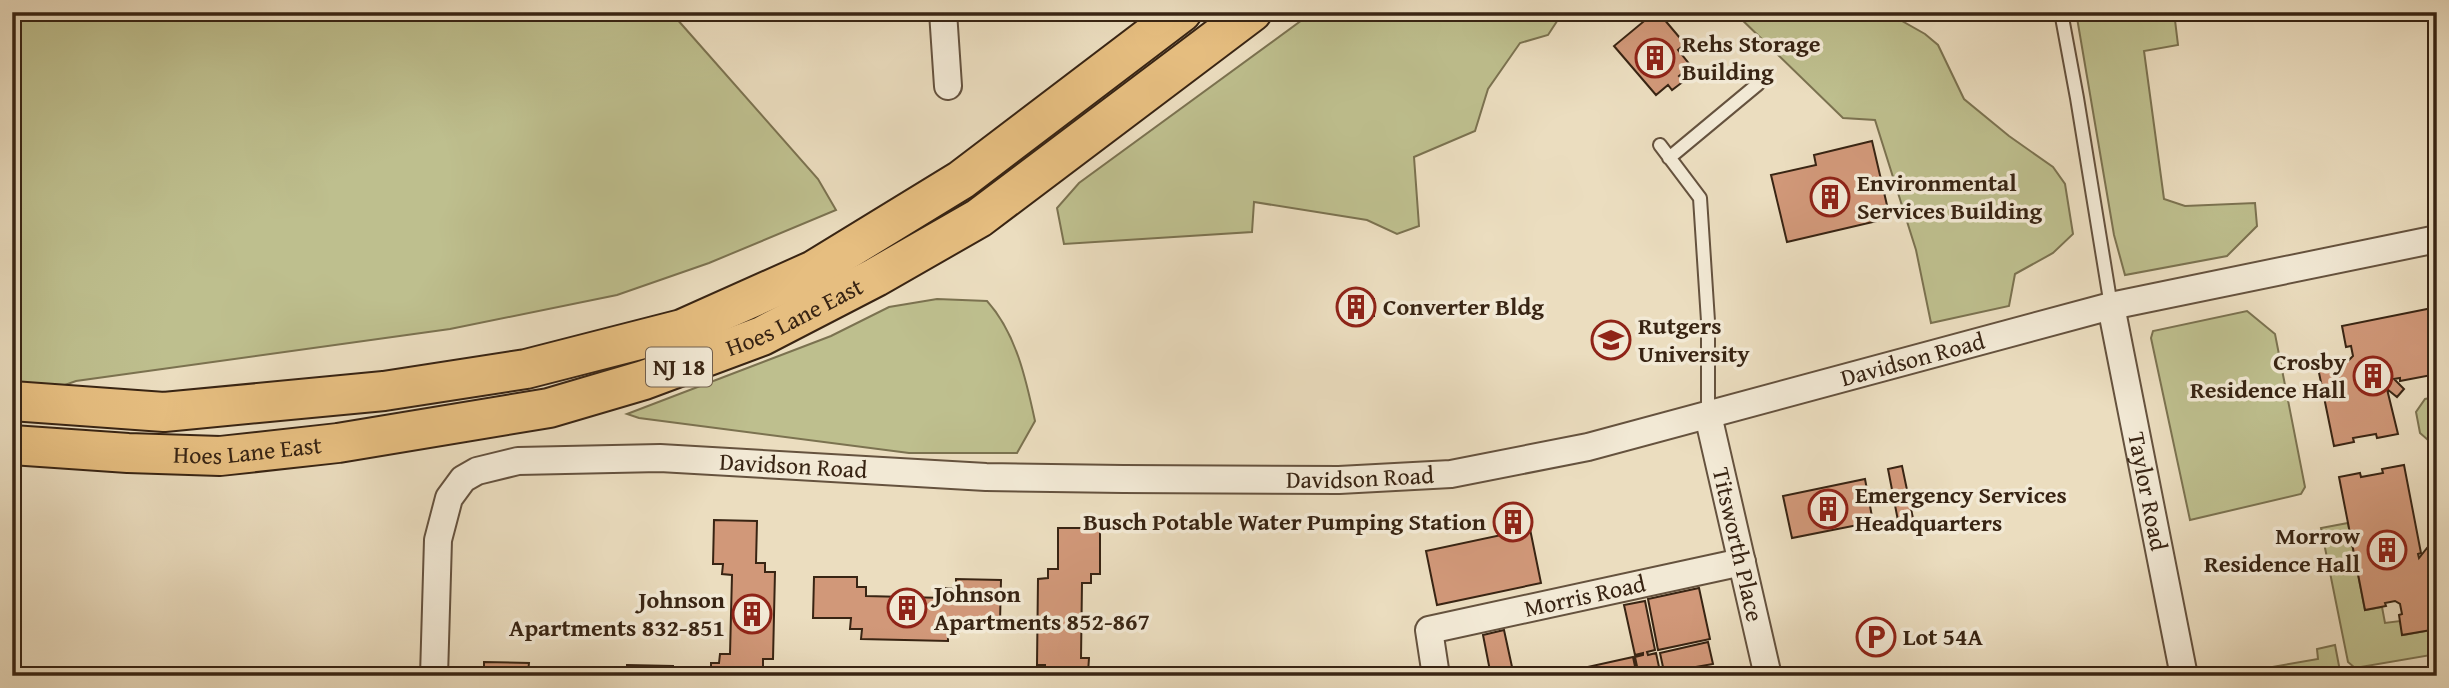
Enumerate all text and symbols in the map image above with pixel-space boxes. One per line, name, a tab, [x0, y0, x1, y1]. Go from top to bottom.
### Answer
place label: Rehs Storage Building	[1682, 26, 1821, 89]
building icon: Rehs Storage Building	[1634, 37, 1676, 79]
place label: Environmental Services Building	[1857, 165, 2043, 228]
building icon: Environmental Services Building	[1809, 176, 1851, 218]
street label: Hoes Lane East	[721, 269, 869, 365]
building icon: Converter Bldg	[1335, 286, 1377, 328]
place label: Converter Bldg	[1383, 289, 1544, 324]
place label: Rutgers University	[1638, 308, 1750, 371]
school or university icon: Rutgers University	[1590, 319, 1632, 361]
street label: Davidson Road	[1837, 323, 1989, 395]
place label: Crosby Residence Hall	[2190, 344, 2347, 407]
road number: NJ 18	[646, 348, 712, 386]
building icon: Crosby Residence Hall	[2352, 355, 2394, 397]
street label: Hoes Lane East	[173, 427, 324, 473]
street label: Taylor Road	[2119, 429, 2177, 554]
street label: Davidson Road	[719, 443, 868, 487]
street label: Davidson Road	[1286, 457, 1435, 497]
street label: Titsworth Place	[1704, 464, 1773, 625]
place label: Emergency Services Headquarters	[1855, 477, 2067, 540]
building icon: Emergency Services Headquarters	[1807, 488, 1849, 530]
building icon: Busch Potable Water Pumping Station	[1492, 501, 1534, 543]
place label: Busch Potable Water Pumping Station	[1083, 504, 1486, 539]
place label: Morrow Residence Hall	[2204, 518, 2361, 581]
building icon: Morrow Residence Hall	[2366, 529, 2408, 571]
street label: Morris Road	[1521, 565, 1649, 626]
place label: Johnson Apartments 852-867	[930, 576, 1150, 639]
place label: Johnson Apartments 832-851	[509, 582, 725, 645]
building icon: Johnson Apartments 852-867	[886, 587, 928, 629]
building icon: Johnson Apartments 832-851	[731, 593, 773, 635]
parking icon: Lot 54A	[1855, 616, 1897, 658]
place label: Lot 54A	[1903, 619, 1983, 654]

